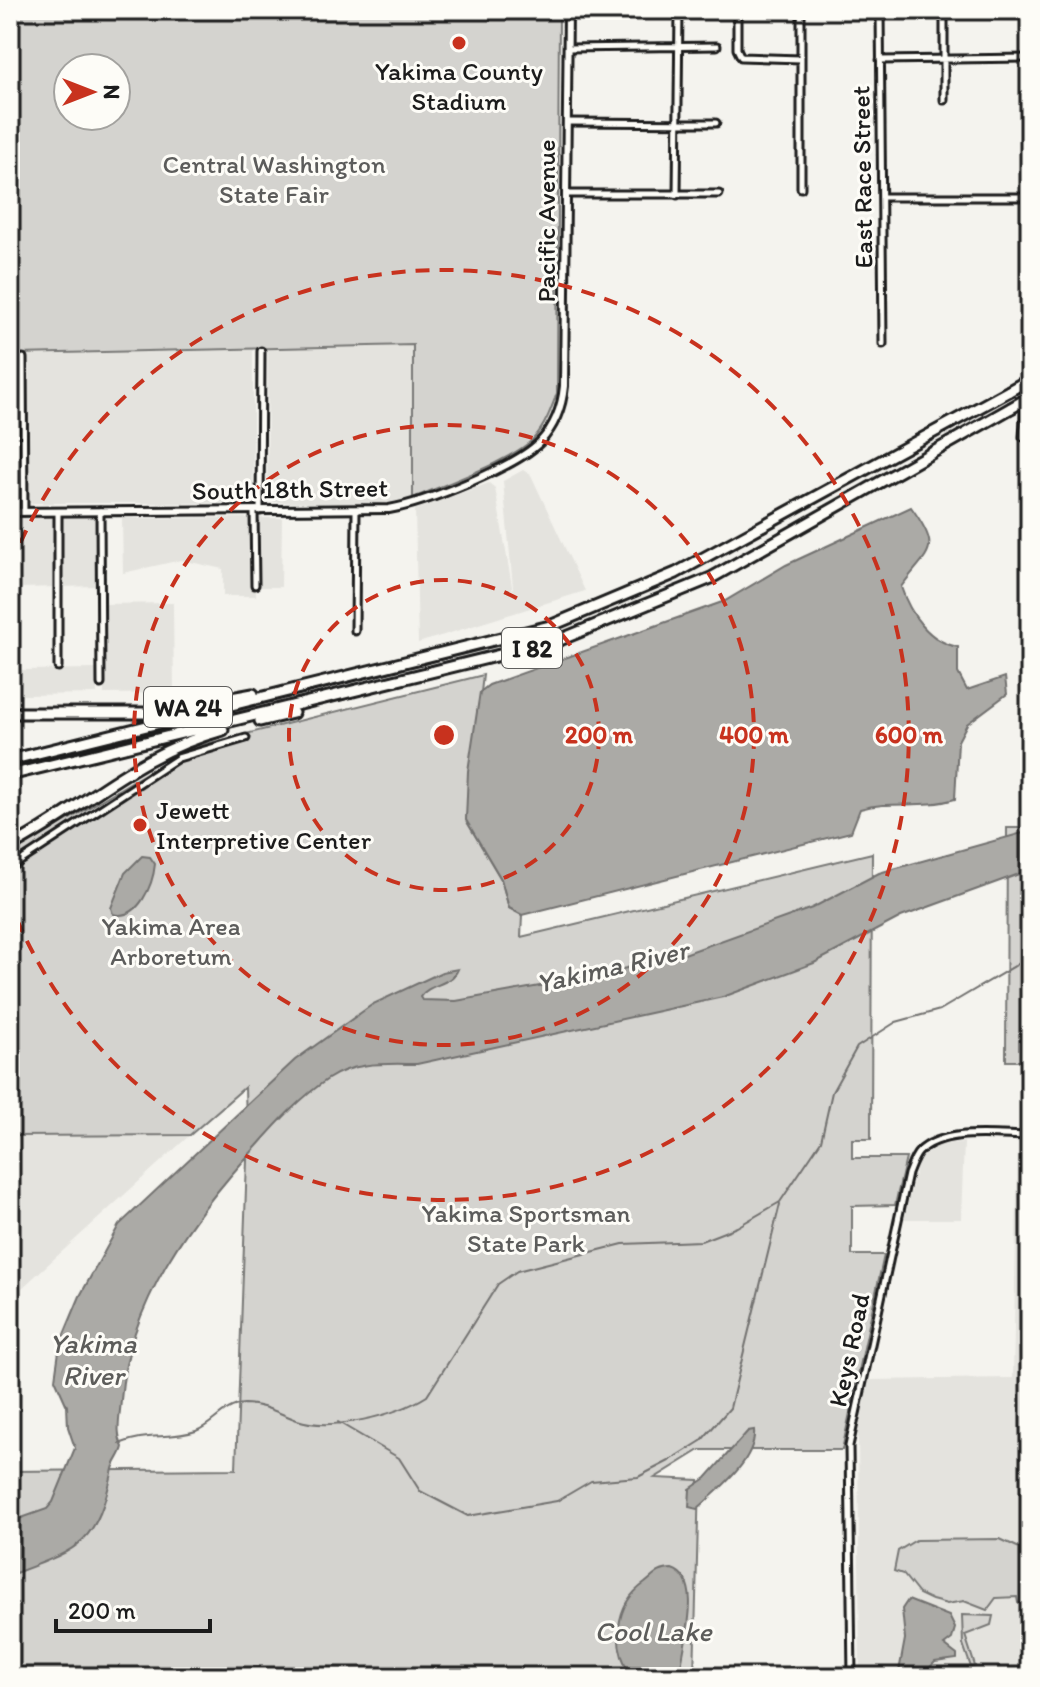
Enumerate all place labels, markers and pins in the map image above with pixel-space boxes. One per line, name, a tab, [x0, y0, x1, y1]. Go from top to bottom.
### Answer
marker: Yakima County Stadium	[450, 34, 468, 52]
place label: Yakima County Stadium	[375, 55, 543, 117]
centre of rings	[430, 721, 458, 749]
place label: Jewett Interpretive Center	[156, 794, 372, 856]
marker: Jewett Interpretive Center	[131, 816, 149, 834]

